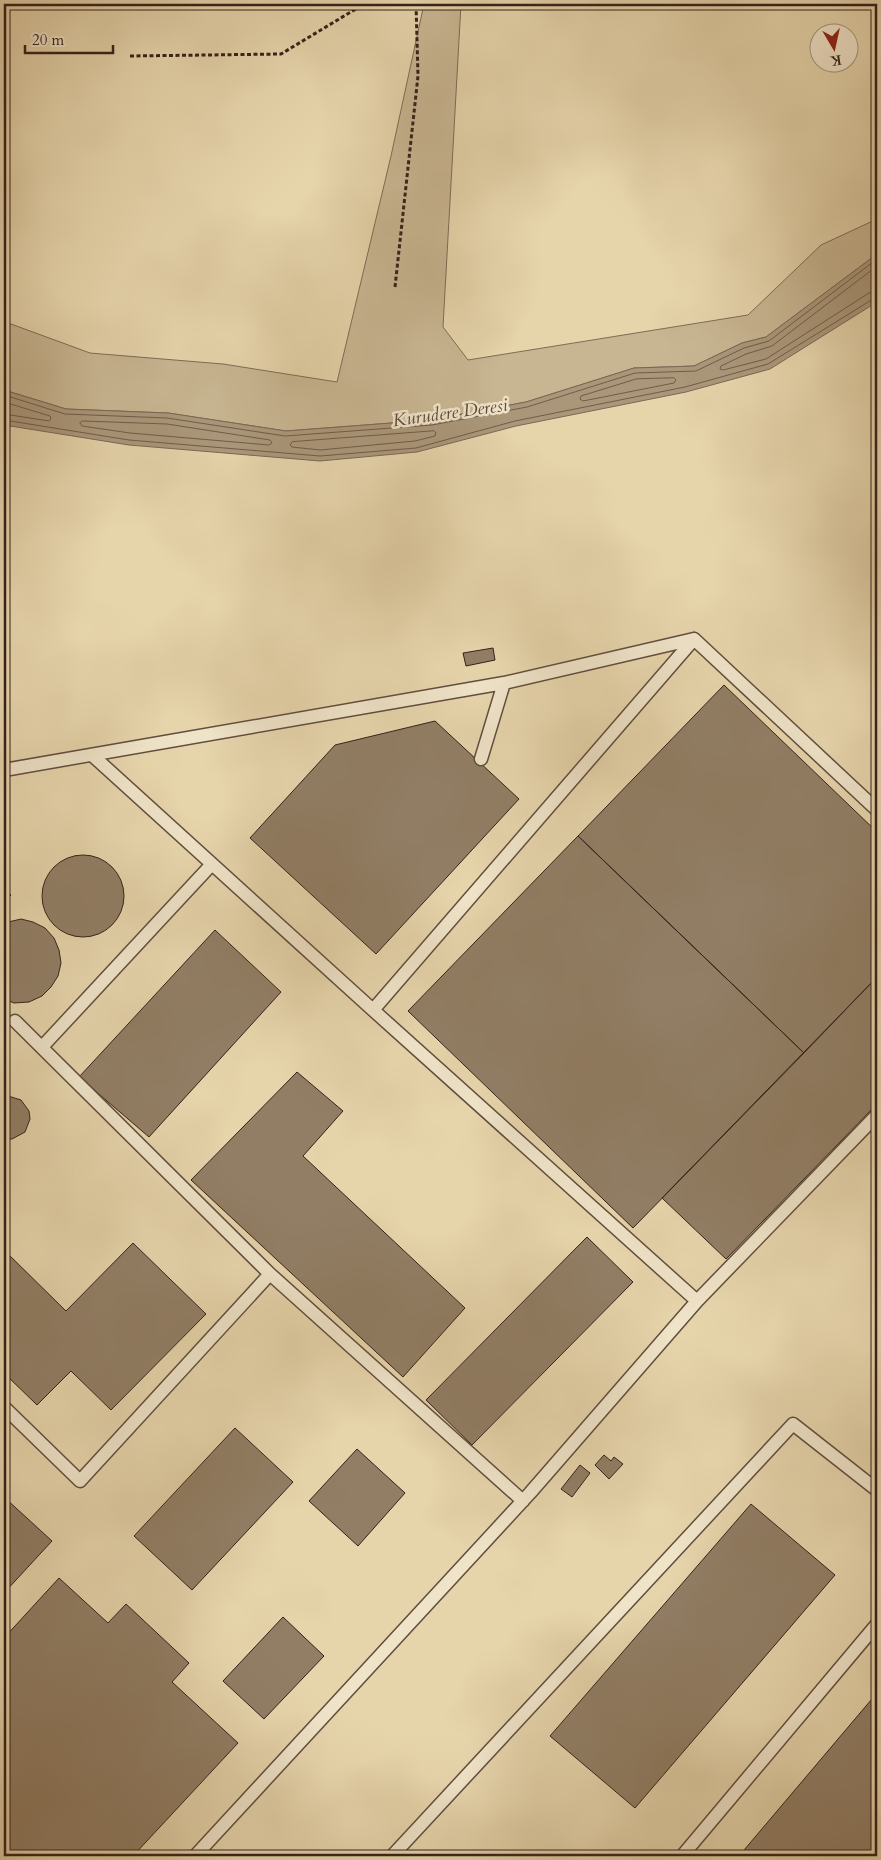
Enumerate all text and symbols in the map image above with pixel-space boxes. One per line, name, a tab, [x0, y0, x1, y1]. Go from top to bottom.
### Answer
scale bar	[25, 22, 112, 54]
north arrow	[808, 22, 858, 72]
text: 20 m	[32, 30, 64, 50]
text: K	[828, 50, 843, 71]
water label: Kurudere Deresi	[391, 392, 510, 433]

